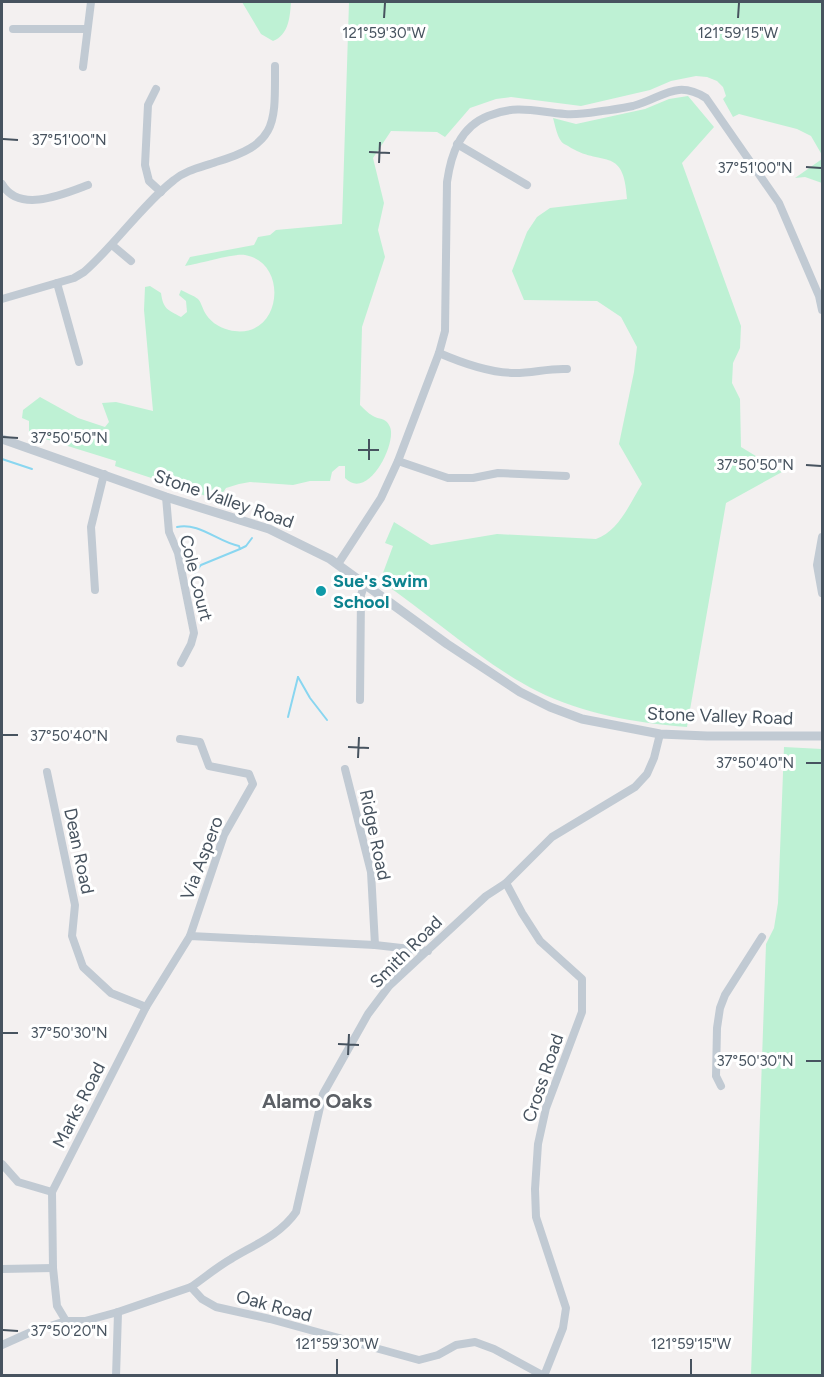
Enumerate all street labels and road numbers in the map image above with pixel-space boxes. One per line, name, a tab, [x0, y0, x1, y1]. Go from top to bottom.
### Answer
street label: Stone Valley Road	[151, 465, 297, 533]
street label: Cole Court	[175, 533, 217, 624]
street label: Stone Valley Road	[646, 702, 794, 730]
street label: Ridge Road	[355, 788, 395, 882]
street label: Dean Road	[59, 806, 99, 896]
street label: Via Aspero	[176, 813, 228, 903]
street label: Smith Road	[365, 911, 447, 993]
street label: Cross Road	[518, 1031, 568, 1125]
street label: Marks Road	[48, 1058, 110, 1152]
street label: Oak Road	[234, 1285, 314, 1327]

